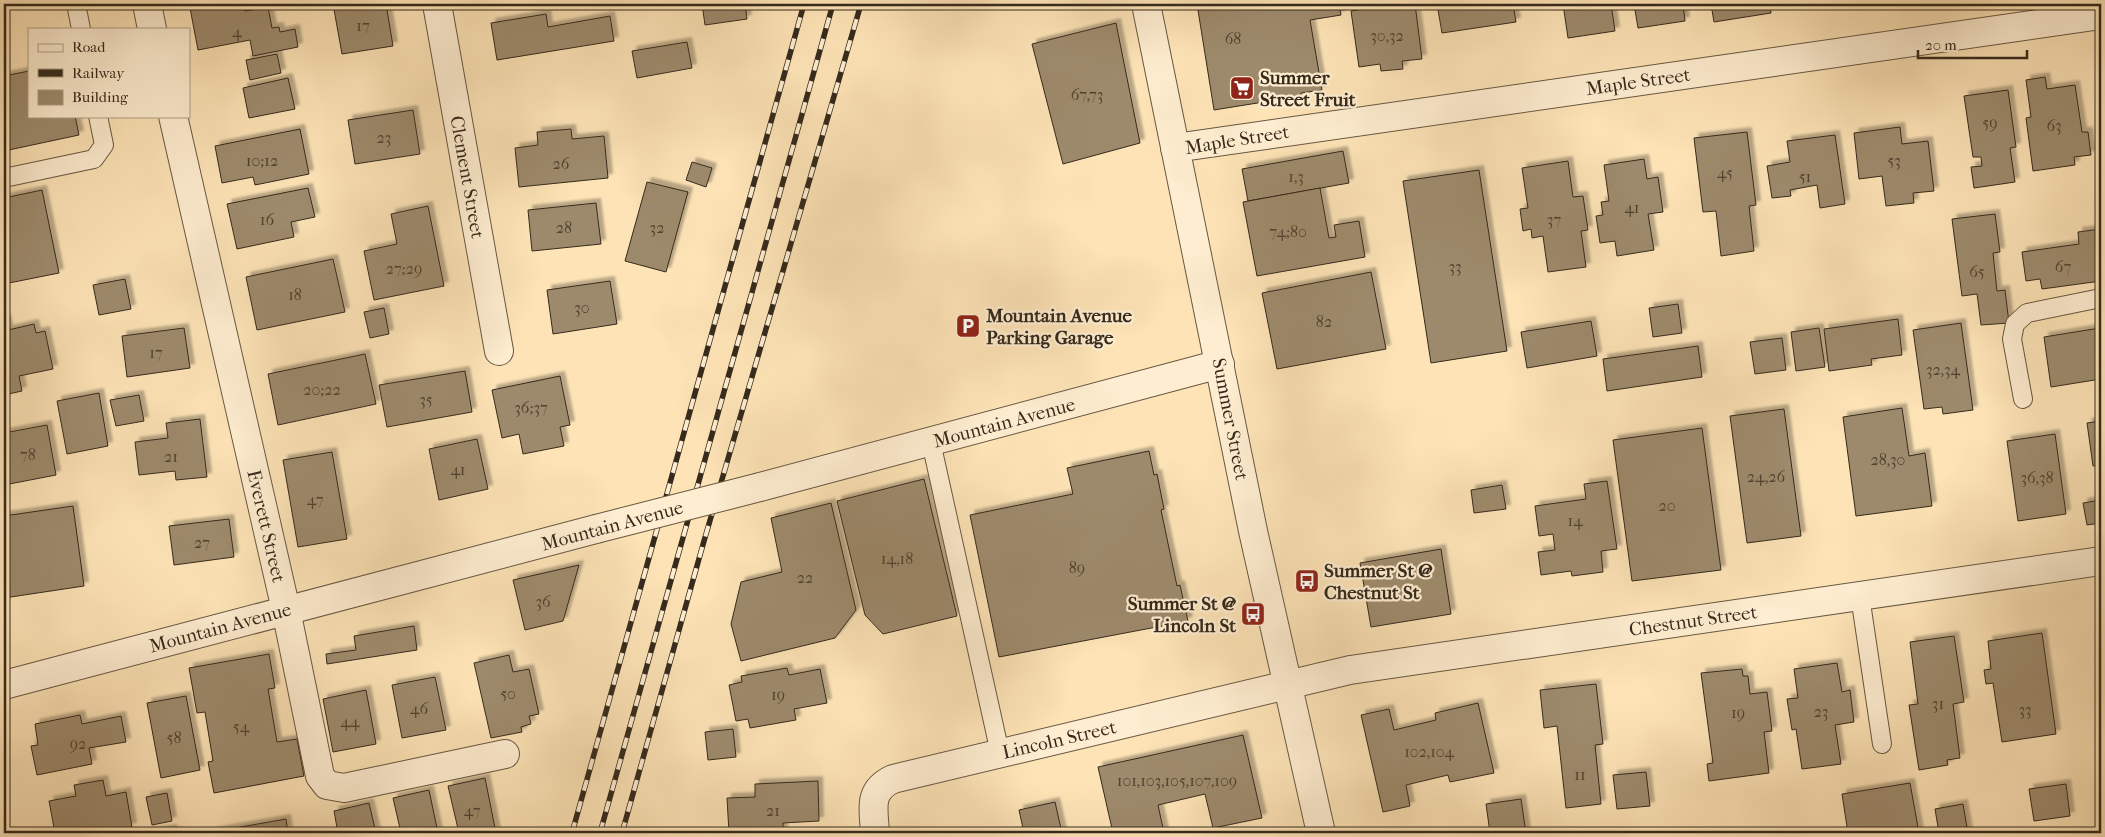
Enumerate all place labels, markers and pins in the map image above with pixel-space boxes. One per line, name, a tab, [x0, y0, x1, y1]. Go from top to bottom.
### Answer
place label: Summer Street Fruit	[1260, 67, 1356, 111]
supermarket icon: Summer Street Fruit	[1229, 75, 1255, 101]
place label: Mountain Avenue Parking Garage	[985, 305, 1132, 349]
parking icon: Mountain Avenue Parking Garage	[955, 313, 981, 339]
place label: Summer St @ Chestnut St	[1324, 560, 1433, 604]
bus stop icon: Summer St @ Chestnut St	[1294, 568, 1320, 594]
place label: Summer St @ Lincoln St	[1128, 593, 1237, 637]
bus stop icon: Summer St @ Lincoln St	[1240, 601, 1266, 627]

